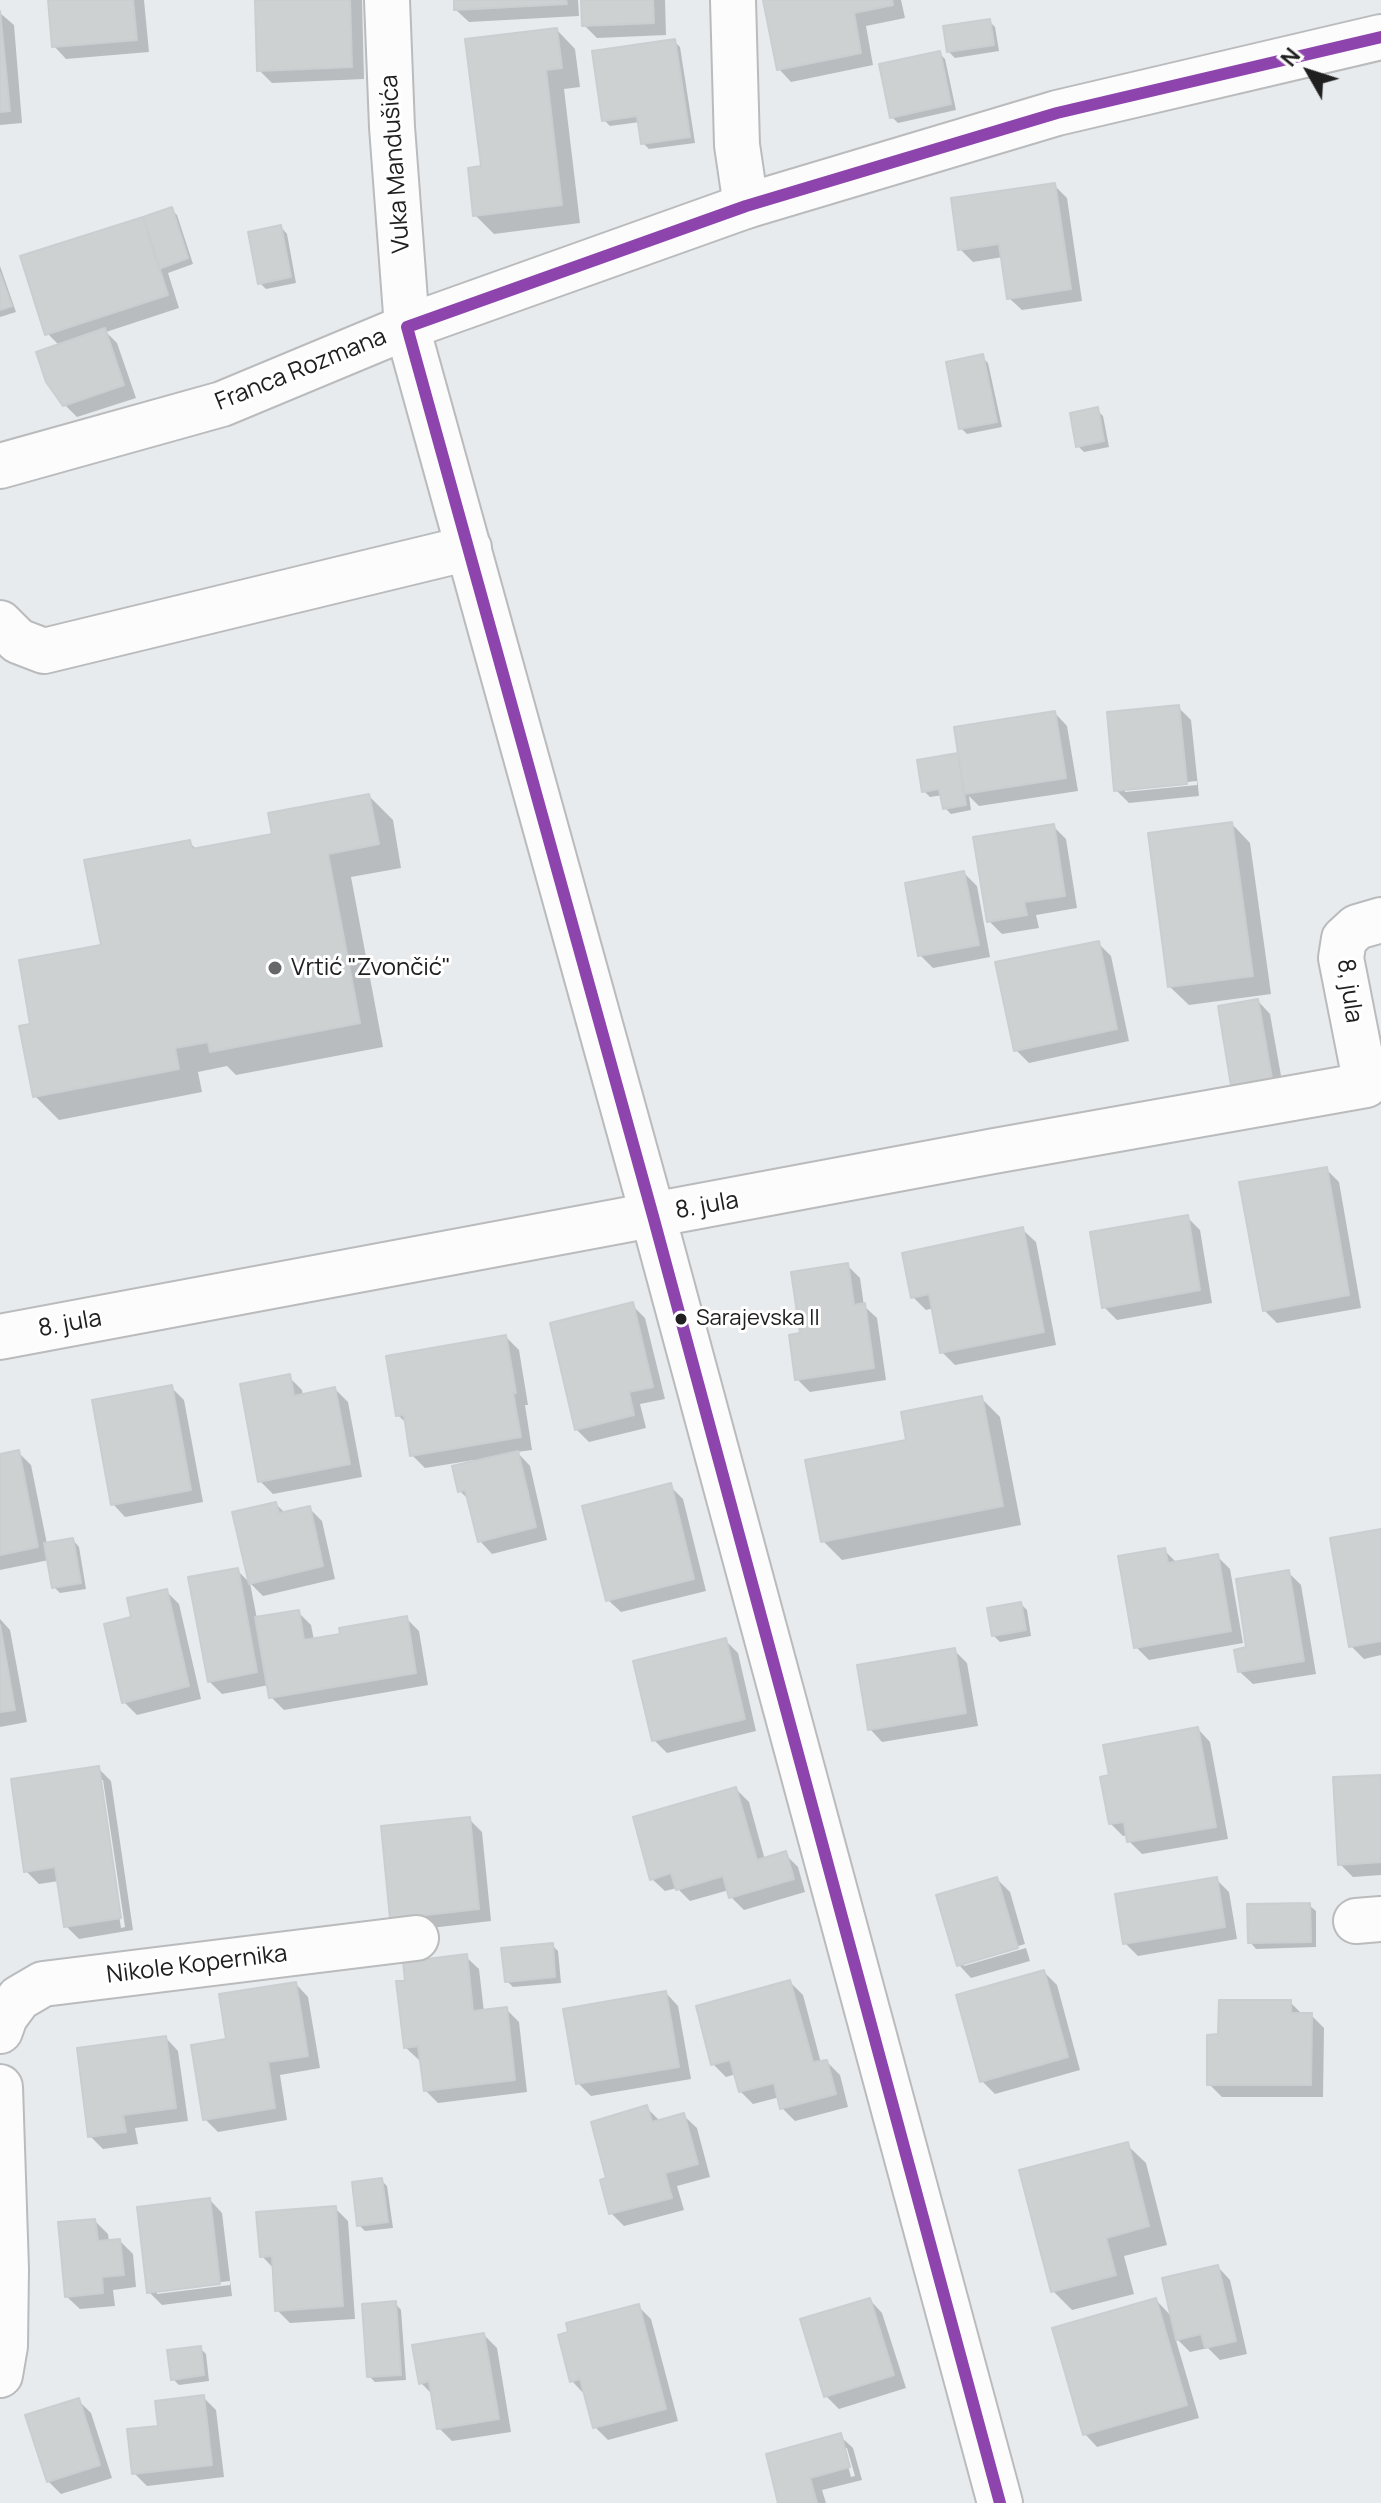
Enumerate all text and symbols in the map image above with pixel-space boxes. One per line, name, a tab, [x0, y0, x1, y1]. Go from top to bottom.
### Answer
north arrow	[1269, 32, 1349, 112]
text: N	[1274, 41, 1307, 72]
street label: Vuka Mandušića	[375, 74, 417, 254]
street label: Franca Rozmana	[211, 323, 391, 417]
place label: Vrtić "Zvončić"	[291, 954, 451, 982]
street label: 8, jula	[1330, 957, 1368, 1025]
marker: Vrtić "Zvončić"	[266, 959, 284, 977]
street label: 8. jula	[673, 1186, 741, 1226]
street label: 8. jula	[36, 1304, 104, 1344]
place label: Sarajevska II	[696, 1306, 820, 1332]
marker: Sarajevska II	[673, 1311, 689, 1327]
street label: Nikole Kopernika	[105, 1940, 289, 1990]

